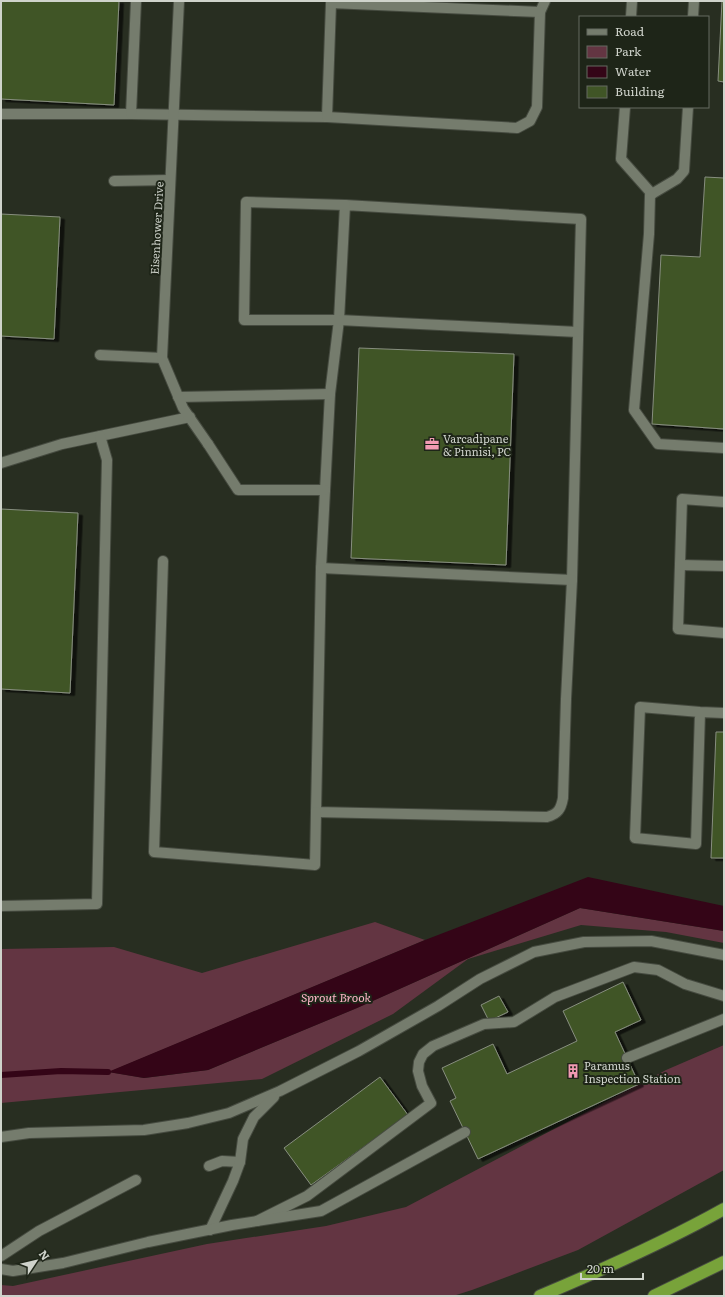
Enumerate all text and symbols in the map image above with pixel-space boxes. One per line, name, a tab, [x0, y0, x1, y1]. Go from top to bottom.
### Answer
legend	[579, 16, 709, 108]
text: Road	[615, 22, 645, 40]
text: Park	[615, 42, 642, 60]
text: Water	[615, 62, 651, 80]
text: Building	[615, 82, 665, 100]
street label: Eisenhower Drive	[146, 181, 166, 275]
place label: Varcadipane & Pinnisi, PC	[443, 430, 512, 459]
office icon: Varcadipane & Pinnisi, PC	[424, 436, 440, 452]
water label: Sprout Brook	[301, 988, 371, 1006]
place label: Paramus Inspection Station	[584, 1057, 681, 1086]
building icon: Paramus Inspection Station	[565, 1063, 581, 1079]
north arrow	[16, 1241, 56, 1281]
text: N	[36, 1246, 54, 1263]
scale bar	[581, 1255, 643, 1281]
text: 20 m	[587, 1259, 614, 1277]

